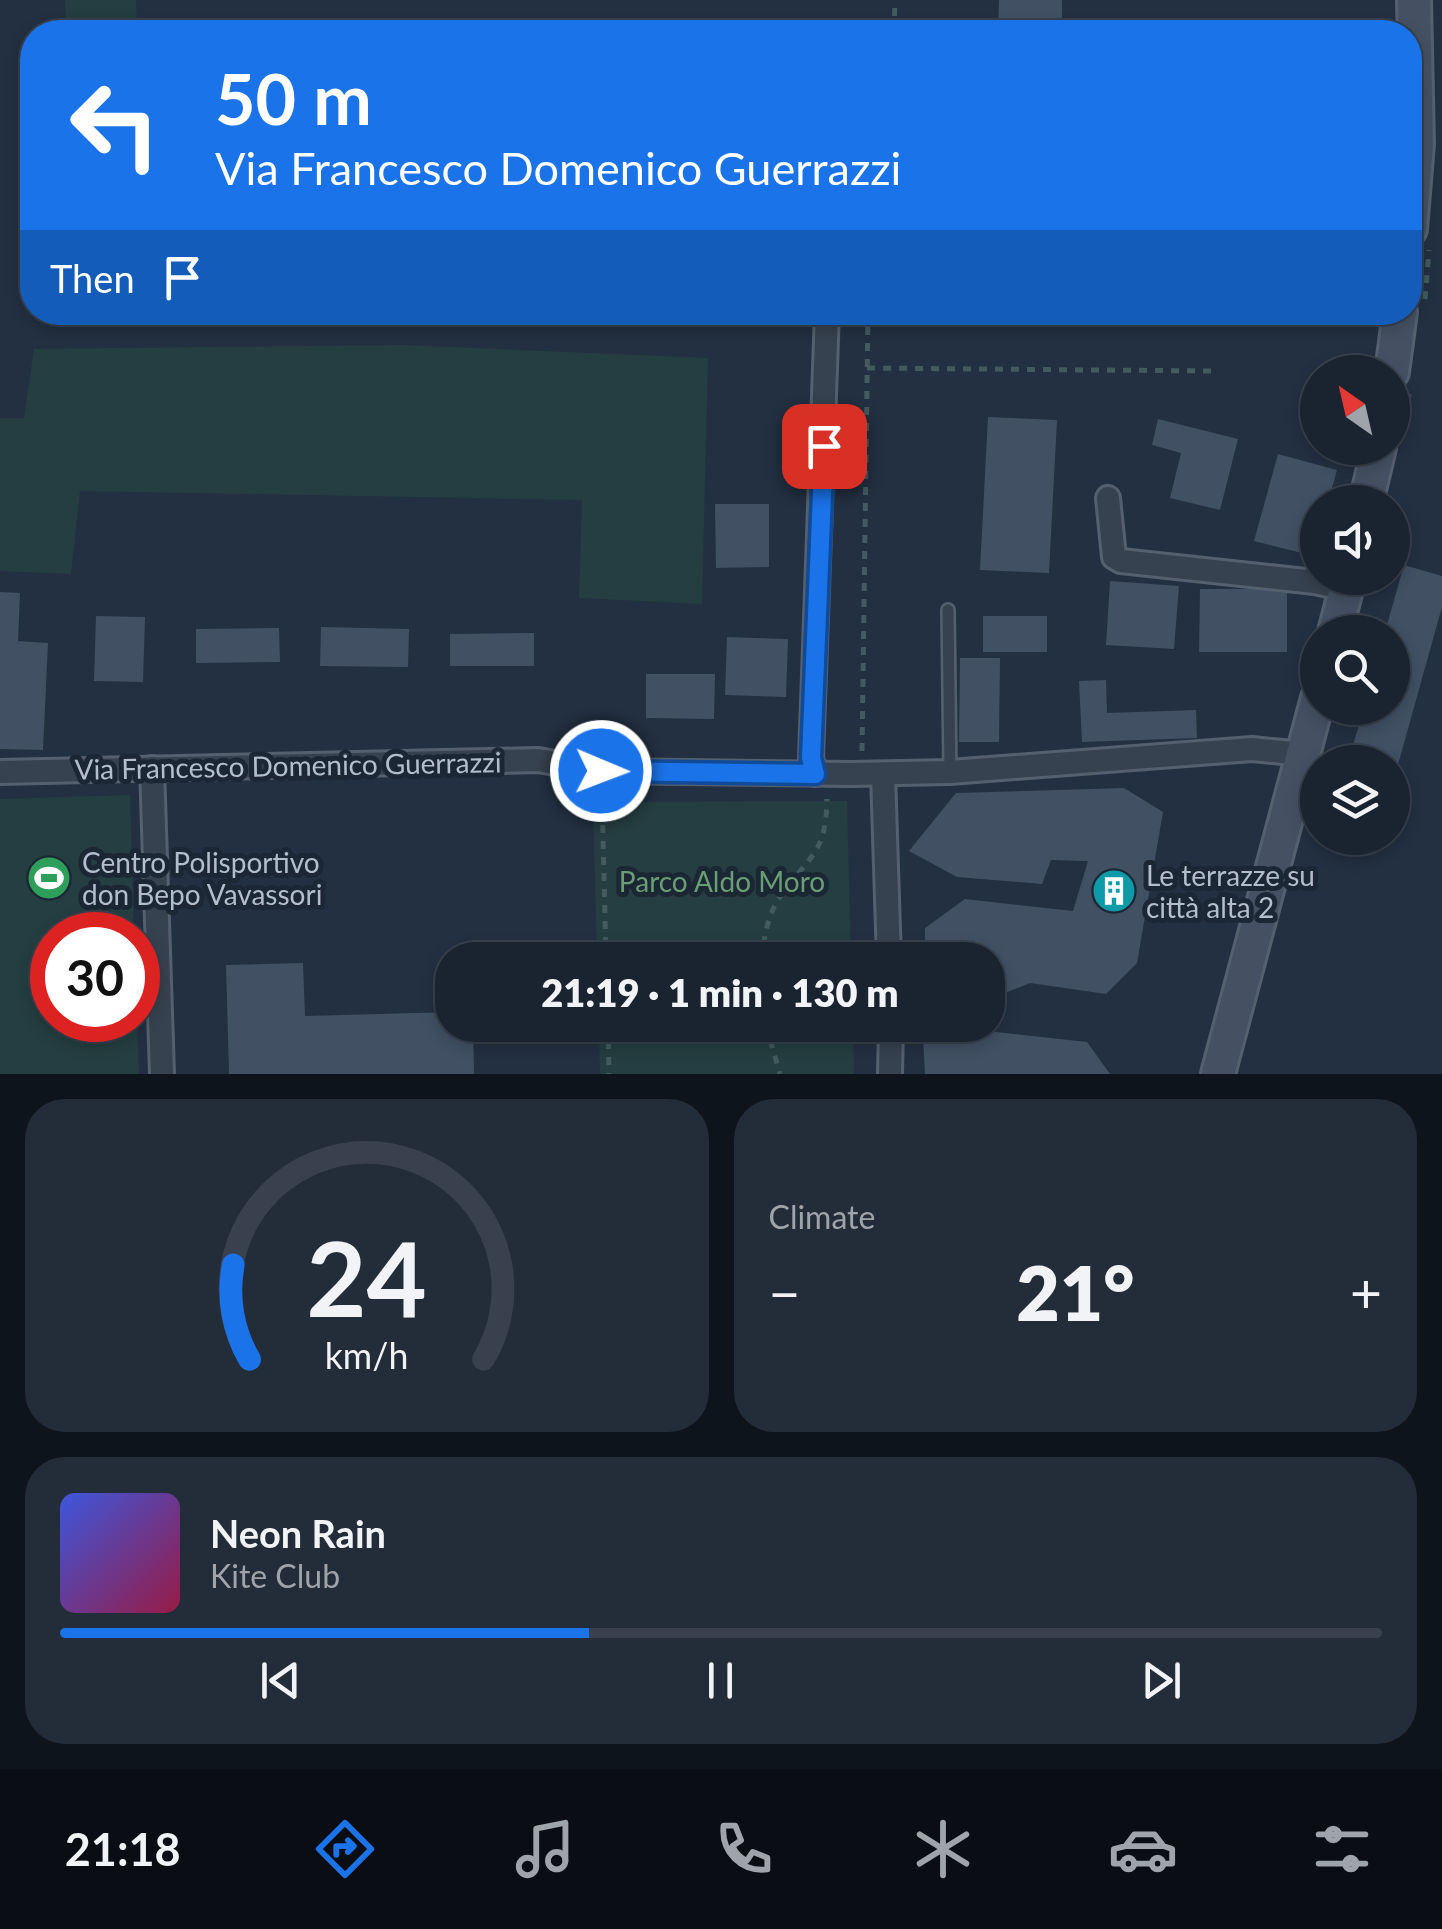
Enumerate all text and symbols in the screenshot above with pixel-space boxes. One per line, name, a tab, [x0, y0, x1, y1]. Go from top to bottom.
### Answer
text: 50 m	[215, 56, 372, 140]
icon: left	[50, 60, 180, 190]
text: Via Francesco Domenico Guerrazzi	[215, 141, 901, 195]
icon: arrive	[155, 250, 210, 305]
text: Then	[50, 255, 135, 301]
north arrow	[1300, 355, 1410, 465]
map controls	[1300, 355, 1410, 855]
pin	[782, 404, 867, 489]
icon: arrive	[797, 419, 852, 474]
button: sound	[1300, 485, 1410, 595]
button: search	[1300, 615, 1410, 725]
position arrow	[549, 719, 653, 823]
street label: Via Francesco Domenico Guerrazzi	[74, 744, 502, 786]
button: layers	[1300, 745, 1410, 855]
place label: Centro Polisportivo don Bepo Vavassori	[82, 845, 322, 911]
sports icon: Centro Polisportivo don Bepo Vavassori	[26, 855, 72, 901]
place label: Le terrazze su città alta 2	[1146, 858, 1315, 924]
park label: Parco Aldo Moro	[619, 864, 825, 898]
building icon: Le terrazze su città alta 2	[1091, 868, 1137, 914]
speed limit sign: 30	[30, 912, 160, 1042]
text: 21:19 · 1 min · 130 m	[541, 969, 899, 1015]
text: Climate	[769, 1197, 875, 1236]
text: 24	[306, 1214, 427, 1339]
text: 21°	[1016, 1247, 1134, 1337]
text: −	[769, 1259, 800, 1325]
text: +	[1350, 1259, 1382, 1325]
text: km/h	[325, 1334, 409, 1377]
text: Neon Rain	[210, 1510, 386, 1556]
text: Kite Club	[210, 1556, 340, 1595]
icon: previous	[253, 1653, 308, 1708]
icon: pause	[693, 1653, 748, 1708]
icon: next	[1134, 1653, 1189, 1708]
icon: directions	[310, 1814, 380, 1884]
icon: music	[510, 1814, 580, 1884]
icon: phone	[709, 1814, 779, 1884]
icon: climate	[908, 1814, 978, 1884]
icon: car	[1108, 1814, 1178, 1884]
icon: filters	[1307, 1814, 1377, 1884]
text: 21:18	[65, 1822, 181, 1876]

